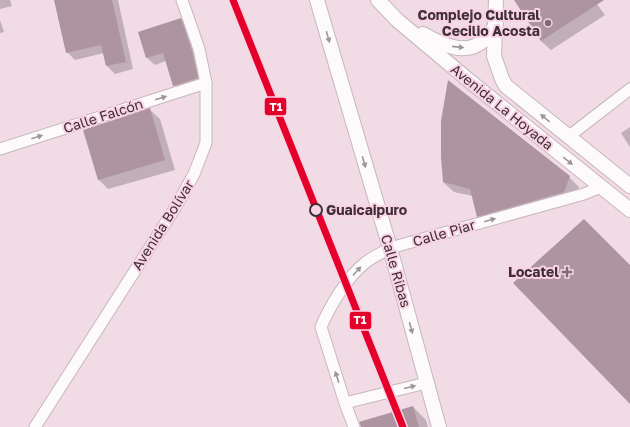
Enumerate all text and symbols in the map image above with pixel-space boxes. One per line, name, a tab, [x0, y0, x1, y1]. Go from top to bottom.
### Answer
place label: Complejo Cultural Cecilio Acosta	[418, 6, 540, 39]
marker: Complejo Cultural Cecilio Acosta	[543, 18, 553, 28]
one-way arrow	[325, 32, 331, 44]
one-way arrow	[452, 44, 464, 51]
street label: Avenida La Hoyada	[448, 60, 557, 153]
street label: Calle Falcón	[61, 95, 145, 136]
one-way arrow	[155, 95, 167, 101]
line badge: T1	[264, 97, 287, 116]
text: T1	[270, 100, 283, 113]
one-way arrow	[540, 113, 550, 122]
one-way arrow	[31, 134, 43, 140]
one-way arrow	[361, 156, 367, 168]
one-way arrow	[562, 156, 573, 165]
street label: Avenida Bolívar	[128, 176, 197, 273]
place label: Guaicaipuro	[326, 201, 407, 218]
marker: Guaicaipuro	[309, 203, 323, 217]
street label: Calle Piar	[411, 215, 478, 250]
one-way arrow	[483, 217, 496, 223]
street label: Calle Ribas	[378, 232, 415, 309]
place label: Locatel	[508, 263, 559, 280]
one-way arrow	[353, 266, 362, 277]
marker: Locatel	[562, 267, 572, 277]
line badge: T1	[349, 311, 372, 330]
text: T1	[354, 313, 367, 326]
one-way arrow	[408, 322, 414, 334]
one-way arrow	[334, 371, 340, 383]
one-way arrow	[404, 383, 416, 389]

